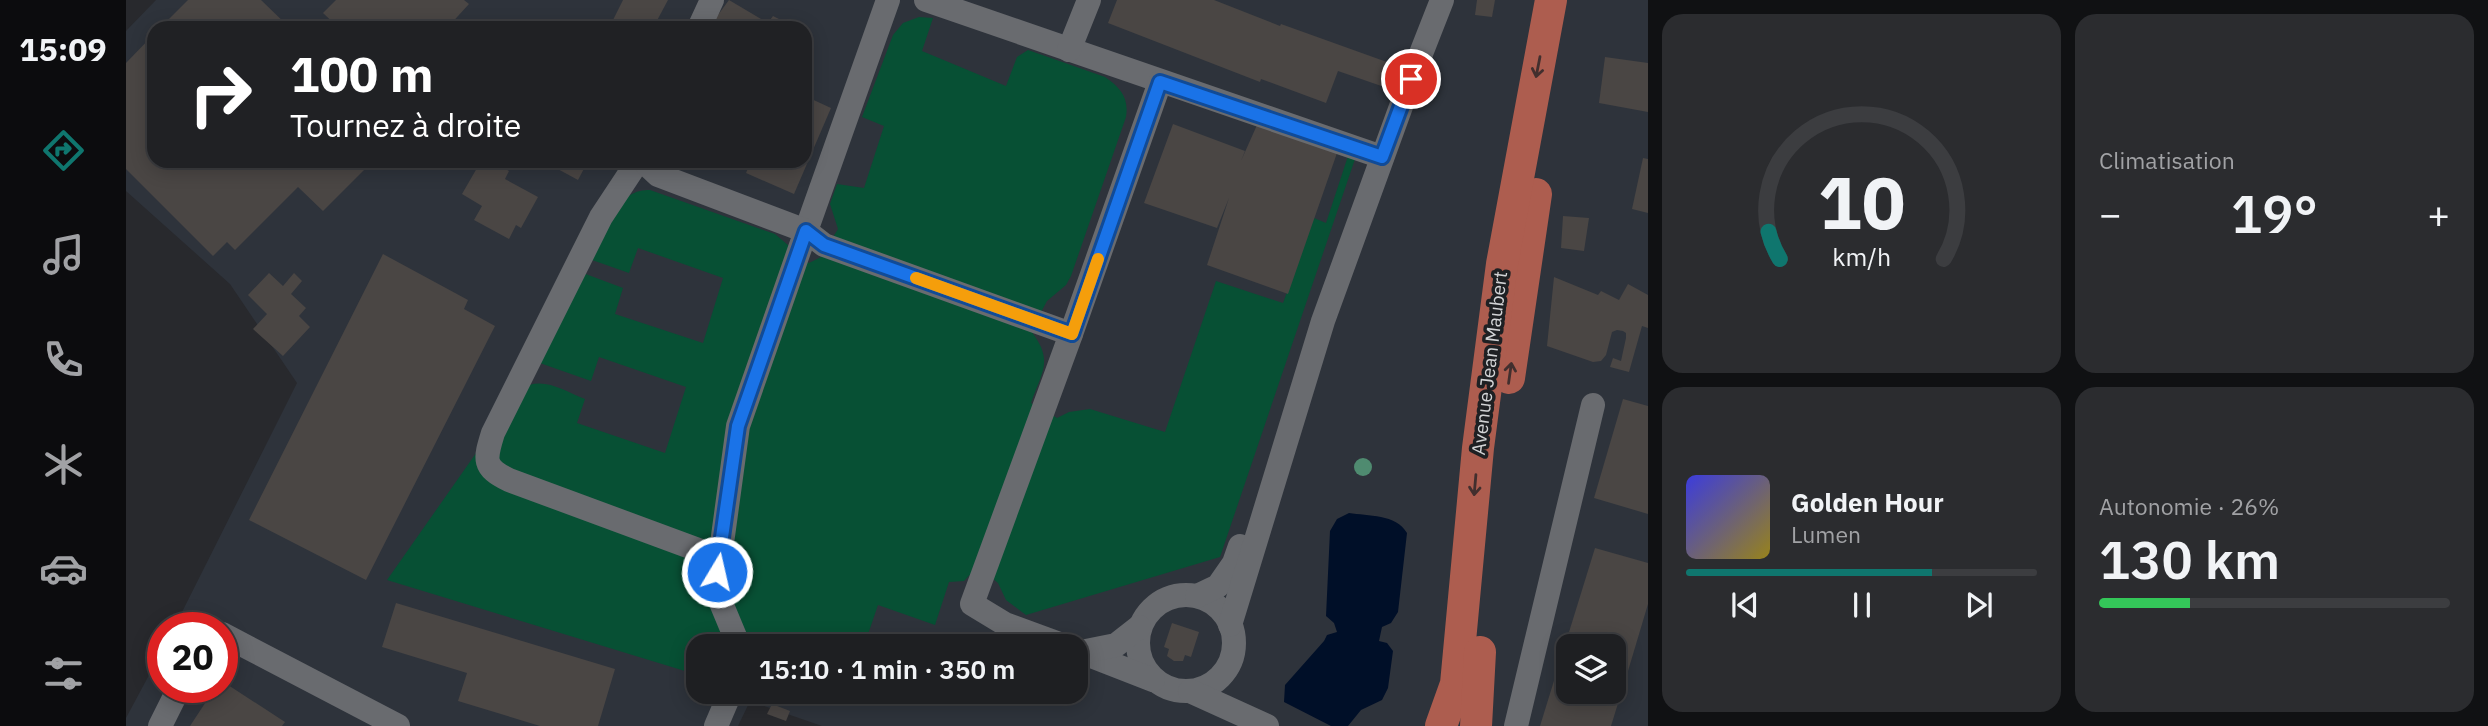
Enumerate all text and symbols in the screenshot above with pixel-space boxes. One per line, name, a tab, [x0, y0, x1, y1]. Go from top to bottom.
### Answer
text: 15:09	[19, 28, 107, 70]
text: 100 m	[290, 42, 434, 105]
icon: right	[175, 49, 266, 140]
pin	[1381, 49, 1441, 109]
one-way arrow	[1531, 55, 1545, 78]
icon: arrive	[1392, 60, 1430, 98]
text: Tournez à droite	[290, 104, 521, 146]
icon: directions	[39, 126, 88, 175]
text: Climatisation	[2099, 145, 2235, 175]
text: 10	[1818, 155, 1905, 250]
text: 19°	[2231, 180, 2318, 247]
text: −	[2099, 189, 2122, 238]
text: +	[2427, 189, 2450, 238]
icon: music	[39, 230, 88, 279]
text: km/h	[1832, 240, 1891, 273]
street label: Avenue Jean Maubert	[1466, 270, 1512, 456]
icon: phone	[39, 335, 88, 384]
one-way arrow	[1503, 362, 1516, 385]
icon: climate	[39, 440, 88, 489]
one-way arrow	[1468, 474, 1481, 496]
text: Golden Hour	[1791, 485, 1944, 519]
text: Autonomie · 26%	[2099, 491, 2279, 521]
text: Lumen	[1791, 519, 1861, 549]
text: 130 km	[2099, 526, 2280, 593]
position arrow	[680, 535, 754, 609]
icon: car	[39, 544, 88, 593]
icon: previous	[1726, 586, 1764, 624]
icon: pause	[1843, 586, 1881, 624]
icon: next	[1960, 586, 1998, 624]
speed limit sign: 20	[147, 612, 238, 703]
map controls	[1556, 634, 1626, 704]
button: layers	[1556, 634, 1626, 704]
icon: filters	[39, 649, 88, 698]
text: 15:10 · 1 min · 350 m	[759, 652, 1015, 686]

